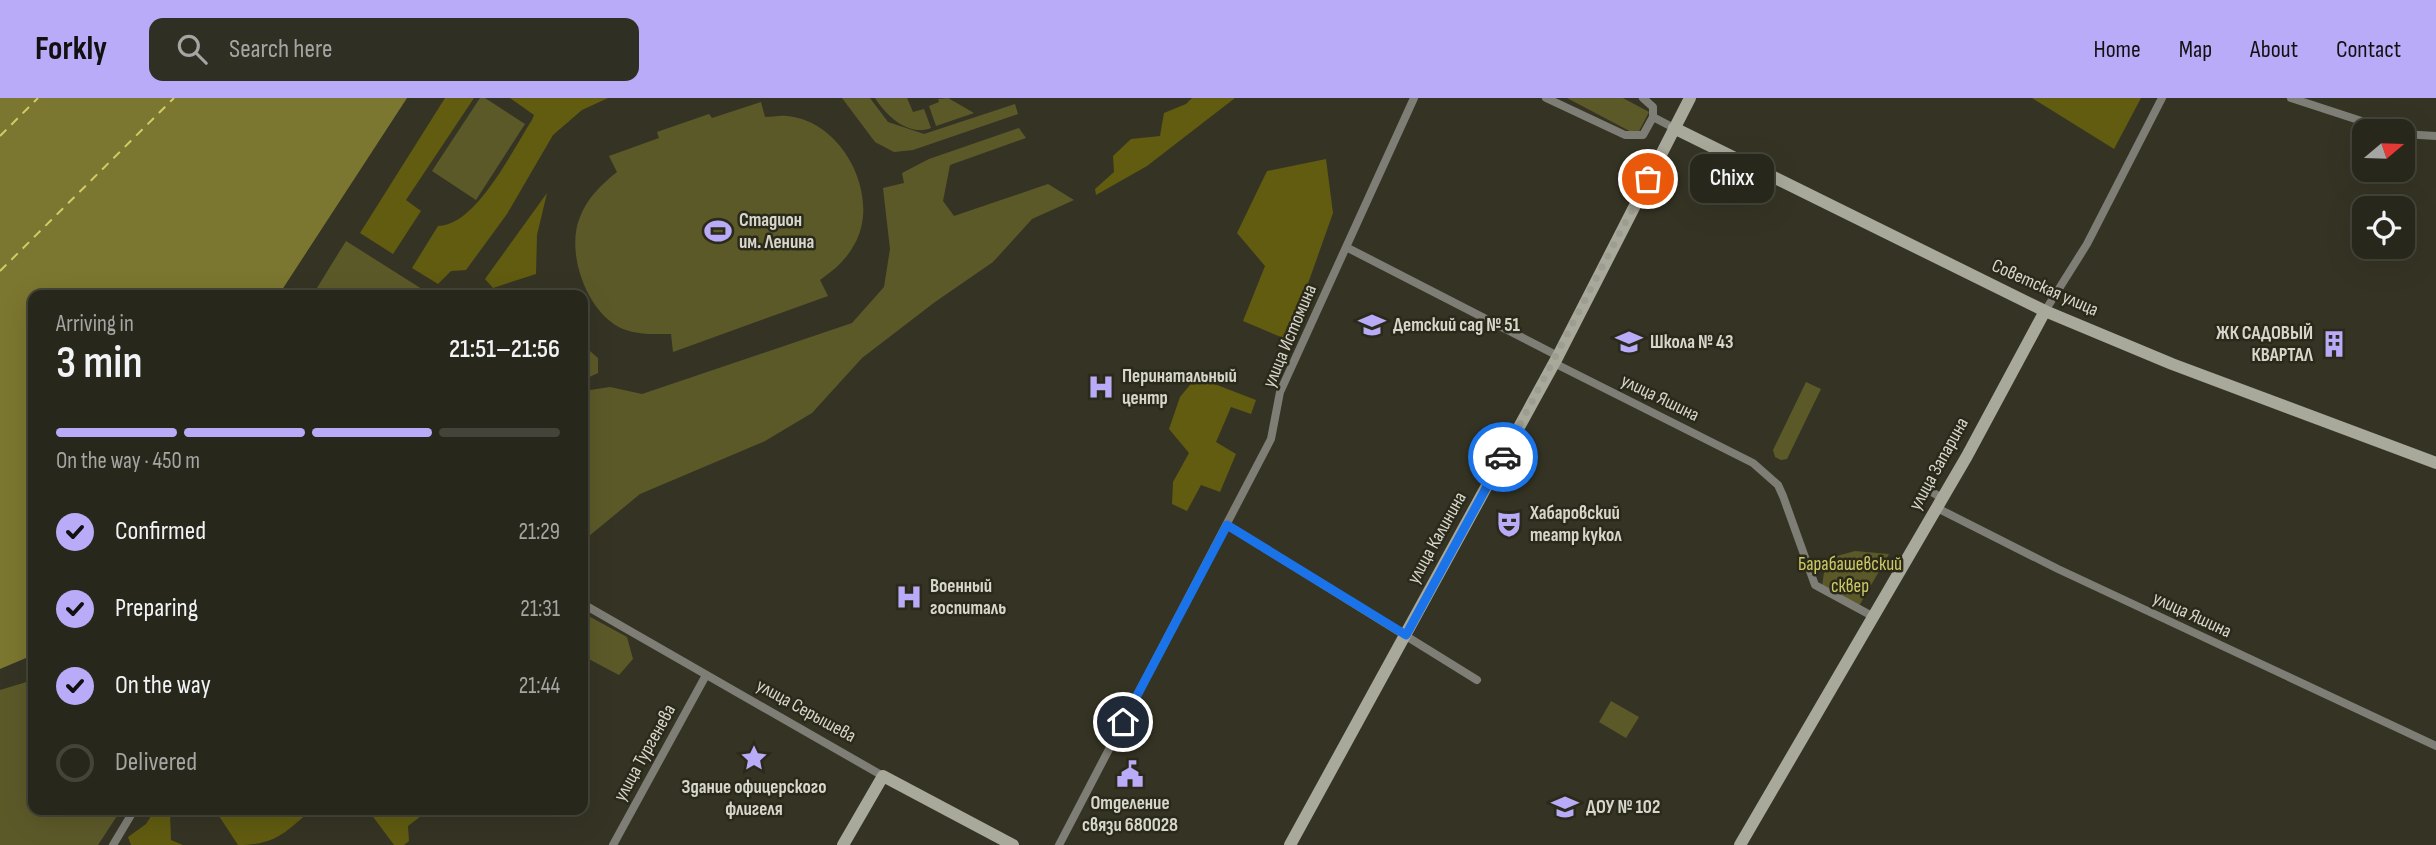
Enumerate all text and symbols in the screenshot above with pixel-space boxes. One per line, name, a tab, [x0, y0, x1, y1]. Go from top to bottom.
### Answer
search box	[149, 18, 639, 81]
text: Forkly	[35, 29, 107, 69]
icon: search	[173, 30, 211, 68]
text: Search here	[229, 34, 332, 65]
text: Home	[2093, 35, 2141, 64]
text: Map	[2179, 35, 2212, 64]
text: About	[2250, 35, 2298, 64]
text: Contact	[2336, 35, 2401, 64]
north arrow	[2352, 119, 2415, 182]
map controls	[2352, 119, 2415, 259]
pin	[1618, 149, 1678, 209]
callout: Chixx	[1690, 154, 1774, 204]
icon: bag	[1629, 160, 1667, 198]
text: Chixx	[1710, 164, 1754, 192]
button: locate	[2352, 196, 2415, 259]
place label: Стадион им. Ленина	[739, 209, 814, 254]
sports icon: Стадион им. Ленина	[703, 216, 733, 246]
street label: Советская улица	[1988, 254, 2102, 322]
street label: улица Истомина	[1258, 281, 1322, 391]
text: Arriving in	[56, 310, 134, 338]
school or university icon: Детский сад № 51	[1357, 310, 1387, 340]
place label: Детский сад № 51	[1393, 314, 1520, 337]
place label: ЖК САДОВЫЙ КВАРТАЛ	[2216, 322, 2313, 367]
school or university icon: Школа № 43	[1614, 327, 1644, 357]
building icon: ЖК САДОВЫЙ КВАРТАЛ	[2319, 329, 2349, 359]
place label: Школа № 43	[1650, 331, 1733, 354]
text: 21:51–21:56	[449, 334, 560, 365]
text: 3 min	[56, 336, 143, 391]
place label: Перинатальный центр	[1122, 365, 1237, 410]
street label: улица Яшина	[1617, 369, 1703, 427]
hospital icon: Перинатальный центр	[1086, 372, 1116, 402]
street label: улица Запарина	[1904, 414, 1974, 514]
courier	[1468, 422, 1538, 492]
icon: car	[1484, 438, 1522, 476]
text: On the way · 450 m	[56, 447, 200, 475]
street label: улица Калинина	[1402, 488, 1472, 588]
place label: Хабаровский театр кукол	[1529, 502, 1622, 547]
theatre icon: Хабаровский театр кукол	[1494, 509, 1524, 539]
icon: check	[56, 513, 94, 551]
text: Confirmed	[115, 516, 206, 547]
text: 21:29	[518, 518, 560, 546]
park label: Барабашевский сквер	[1798, 553, 1902, 598]
place label: Военный госпиталь	[930, 575, 1006, 620]
hospital icon: Военный госпиталь	[894, 582, 924, 612]
street label: улица Яшина	[2149, 587, 2235, 643]
icon: check	[56, 590, 94, 628]
text: Preparing	[115, 593, 198, 624]
text: 21:31	[520, 595, 560, 623]
icon: check	[56, 667, 94, 705]
text: On the way	[115, 670, 211, 701]
text: 21:44	[519, 672, 560, 700]
street label: улица Серышева	[752, 674, 860, 748]
pin	[1093, 692, 1153, 752]
street label: улица Тургенева	[609, 700, 681, 806]
icon: home	[1104, 703, 1142, 741]
place icon: Здание офицерского флигеля	[739, 743, 769, 773]
text: Delivered	[115, 747, 197, 778]
public building icon: Отделение связи 680028	[1115, 759, 1145, 789]
place label: Здание офицерского флигеля	[682, 776, 826, 821]
place label: Отделение связи 680028	[1082, 792, 1178, 837]
school or university icon: ДОУ № 102	[1550, 792, 1580, 822]
place label: ДОУ № 102	[1586, 796, 1660, 819]

